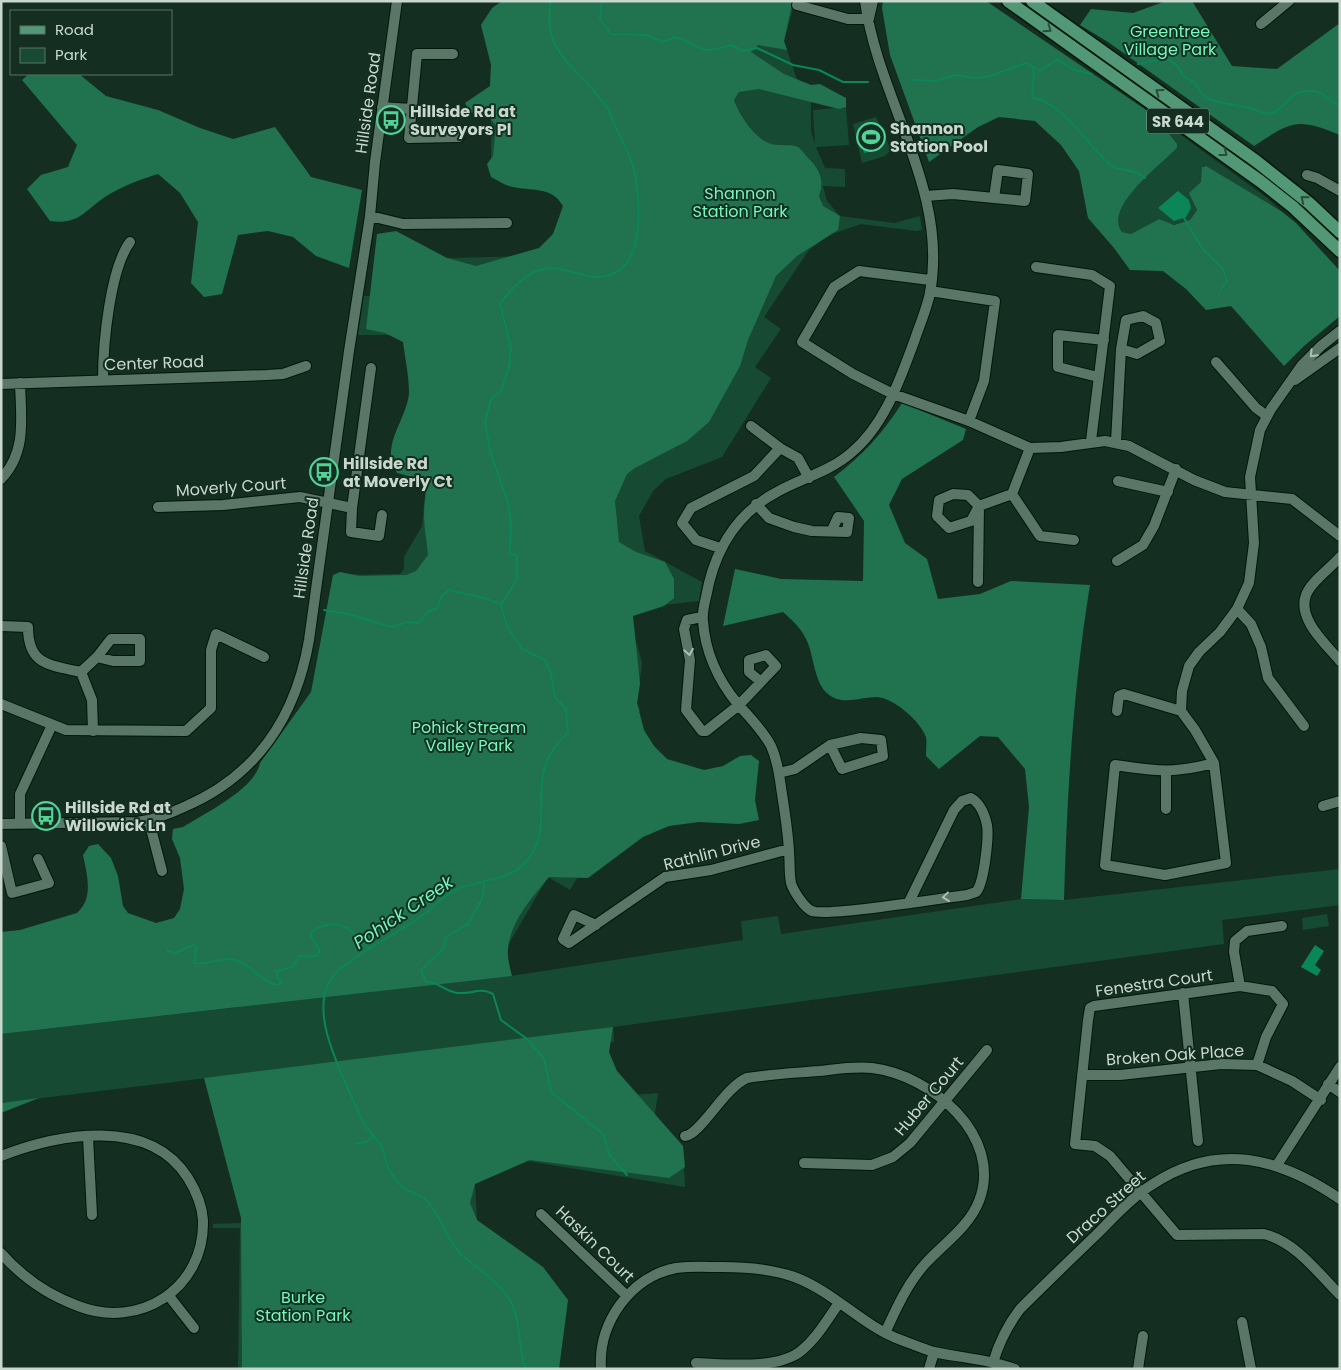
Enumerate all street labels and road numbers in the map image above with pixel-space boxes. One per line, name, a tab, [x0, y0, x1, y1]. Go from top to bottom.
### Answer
street label: Hillside Road	[350, 51, 386, 155]
road number: SR 644	[1147, 108, 1209, 134]
street label: Center Road	[104, 350, 204, 376]
street label: Moverly Court	[175, 472, 287, 502]
street label: Hillside Road	[288, 496, 324, 600]
street label: Rathlin Drive	[661, 830, 763, 876]
street label: Fenestra Court	[1094, 963, 1214, 1003]
street label: Broken Oak Place	[1105, 1039, 1245, 1071]
street label: Huber Court	[889, 1051, 969, 1141]
street label: Draco Street	[1061, 1165, 1151, 1249]
street label: Haskin Court	[550, 1200, 640, 1288]

